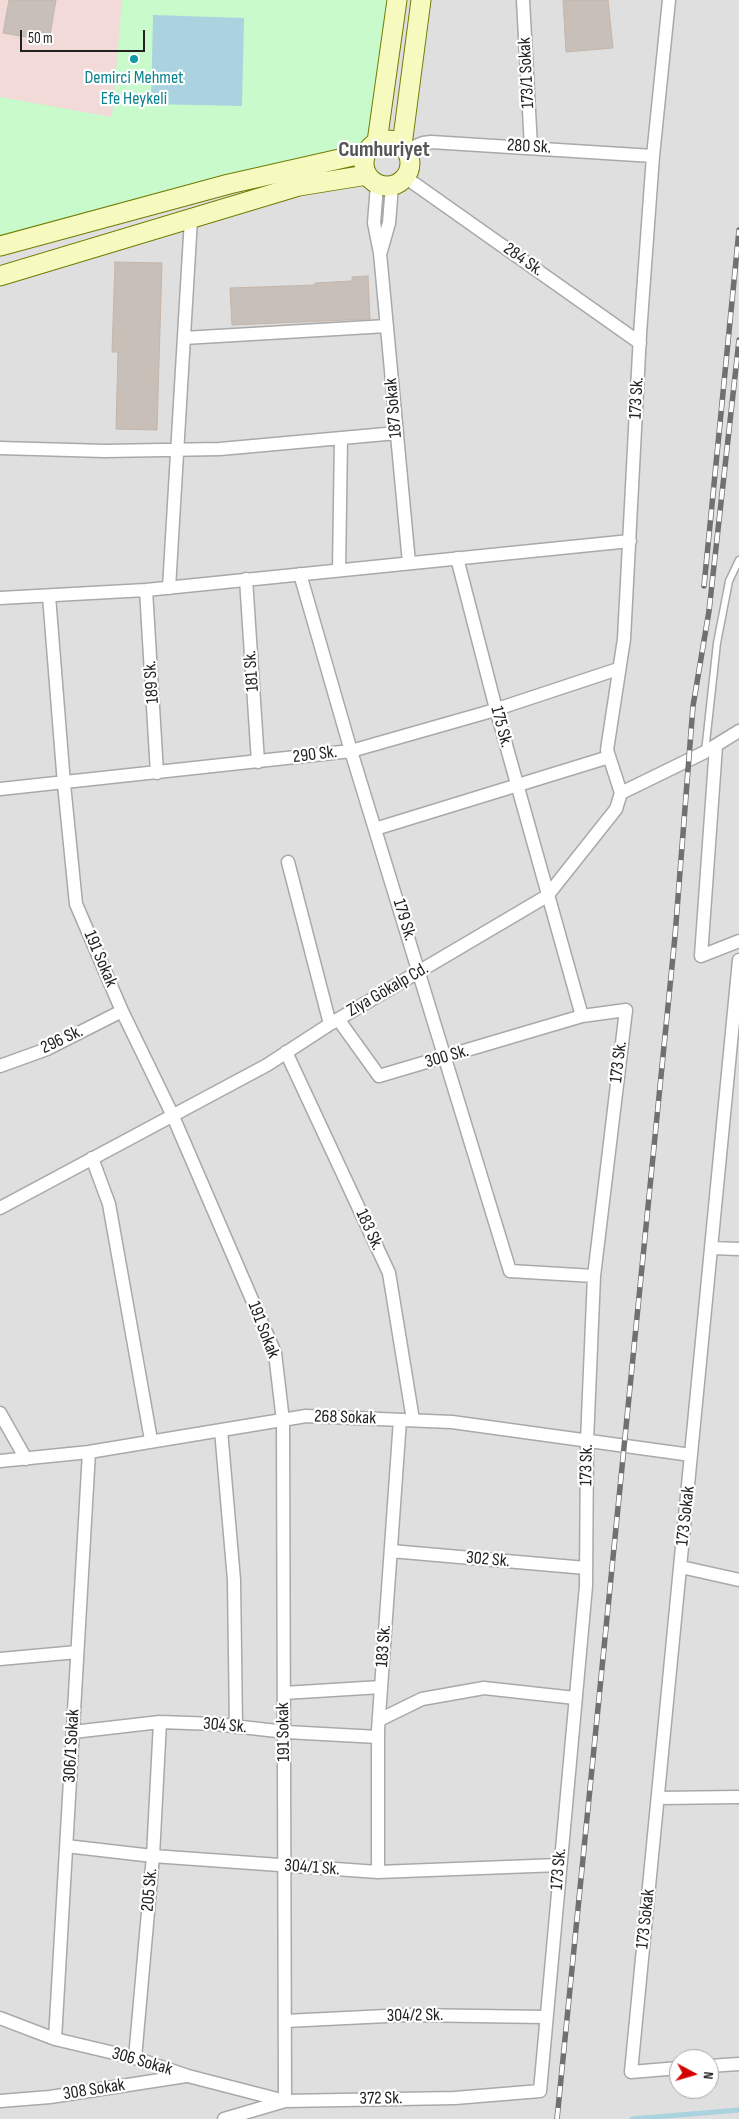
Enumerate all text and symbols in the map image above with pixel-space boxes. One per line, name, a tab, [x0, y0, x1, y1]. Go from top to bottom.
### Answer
scale bar	[22, 20, 148, 52]
text: 50 m	[28, 29, 53, 48]
street label: 173/1 Sokak	[514, 37, 540, 109]
marker: Demirci Mehmet Efe Heykeli	[128, 53, 140, 65]
place label: Demirci Mehmet Efe Heykeli	[84, 67, 184, 110]
street label: 280 Sk.	[506, 135, 552, 159]
district label: Cumhuriyet	[338, 137, 430, 163]
street label: 284 Sk.	[499, 239, 547, 281]
street label: 187 Sokak	[381, 377, 407, 439]
street label: 173 Sk.	[625, 377, 649, 419]
street label: 181 Sk.	[240, 650, 264, 692]
street label: 189 Sk.	[140, 660, 164, 704]
street label: 175 Sk.	[485, 704, 517, 750]
street label: 290 Sk.	[292, 742, 338, 768]
street label: 179 Sk.	[387, 897, 421, 943]
street label: 191 Sokak	[78, 927, 122, 991]
street label: Ziya Gökalp Cd.	[343, 958, 433, 1022]
street label: 296 Sk.	[37, 1021, 87, 1059]
street label: 300 Sk.	[423, 1040, 471, 1074]
street label: 173 Sk.	[606, 1040, 632, 1084]
street label: 183 Sk.	[350, 1206, 388, 1254]
street label: 191 Sokak	[242, 1298, 284, 1362]
street label: 268 Sokak	[314, 1406, 376, 1430]
street label: 173 Sk.	[576, 1444, 598, 1486]
street label: 173 Sokak	[672, 1485, 700, 1547]
street label: 302 Sk.	[465, 1547, 511, 1573]
street label: 183 Sk.	[372, 1624, 396, 1668]
street label: 191 Sokak	[273, 1702, 295, 1762]
street label: 306/1 Sokak	[59, 1709, 85, 1783]
street label: 304 Sk.	[202, 1713, 248, 1739]
street label: 173 Sk.	[546, 1847, 572, 1891]
street label: 304/1 Sk.	[284, 1855, 340, 1881]
street label: 205 Sk.	[137, 1867, 163, 1913]
street label: 173 Sokak	[632, 1888, 660, 1950]
street label: 304/2 Sk.	[387, 2005, 443, 2027]
street label: 306 Sokak	[109, 2043, 175, 2081]
north arrow	[669, 2049, 719, 2099]
text: N	[700, 2071, 717, 2080]
street label: 308 Sokak	[62, 2074, 126, 2106]
street label: 372 Sk.	[359, 2088, 403, 2110]

